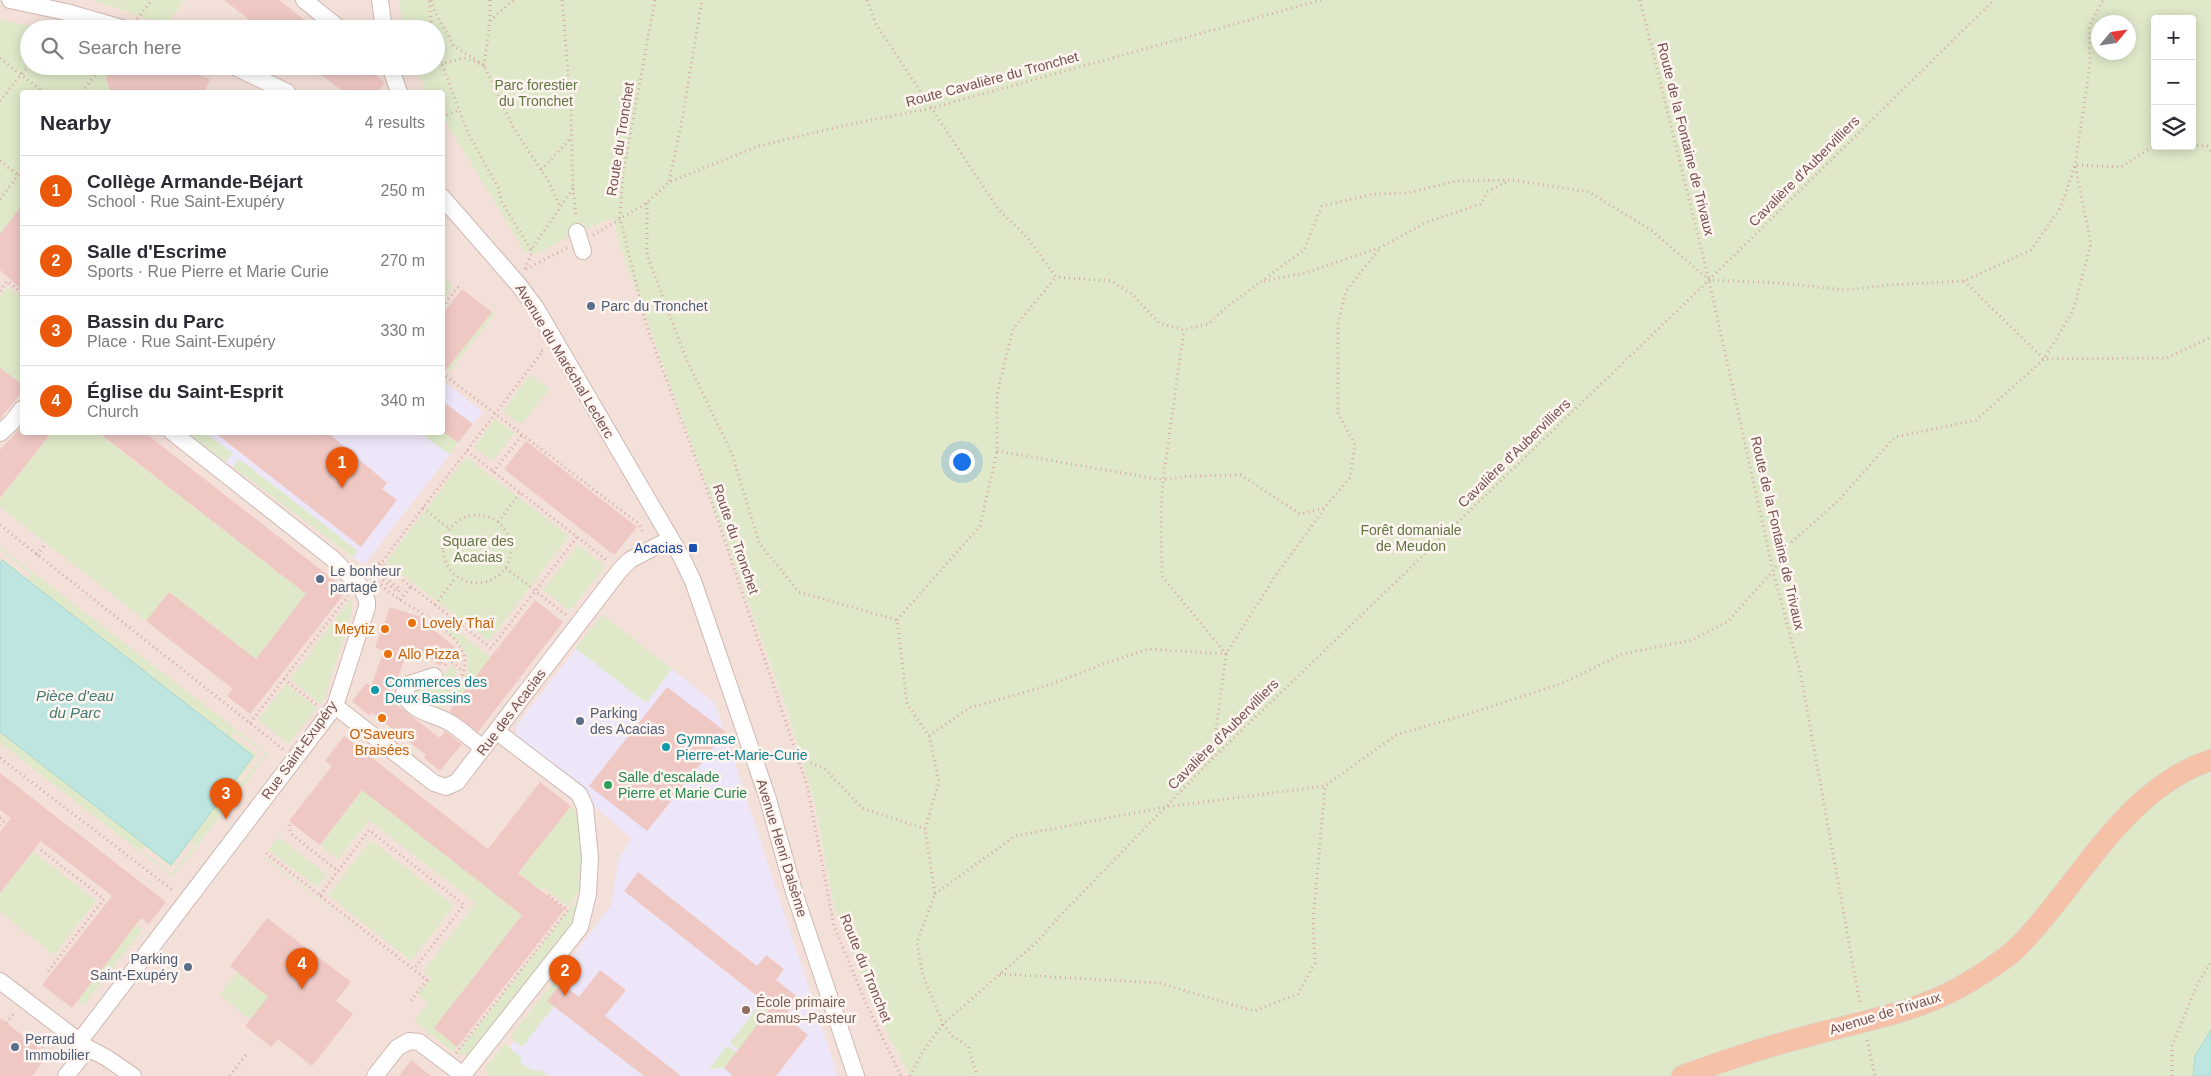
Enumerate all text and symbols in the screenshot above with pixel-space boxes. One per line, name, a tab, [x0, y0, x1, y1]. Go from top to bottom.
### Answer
north arrow	[2091, 15, 2136, 60]
map controls	[2151, 15, 2196, 150]
button: +	[2151, 15, 2196, 60]
search box	[20, 20, 445, 75]
icon: search	[38, 34, 66, 62]
text: Search here	[78, 37, 182, 58]
street label: Route de la Fontaine de Trivaux	[1654, 41, 1718, 237]
street label: Route Cavalière du Tronchet	[904, 48, 1080, 110]
button: −	[2151, 60, 2196, 105]
park label: Parc forestier du Tronchet	[494, 77, 578, 109]
street label: Route du Tronchet	[603, 81, 637, 197]
button: layers	[2151, 105, 2196, 150]
text: Nearby	[40, 111, 111, 134]
street label: Cavalière d'Aubervilliers	[1745, 112, 1863, 230]
text: 4 results	[365, 114, 425, 131]
text: Collège Armande-Béjart	[87, 171, 303, 192]
text: 1	[52, 182, 60, 199]
text: 250 m	[381, 182, 425, 199]
text: School · Rue Saint-Exupéry	[87, 193, 284, 210]
text: Salle d'Escrime	[87, 241, 227, 262]
text: 2	[52, 252, 60, 269]
text: 270 m	[381, 252, 425, 269]
text: Sports · Rue Pierre et Marie Curie	[87, 263, 329, 280]
street label: Avenue du Maréchal Leclerc	[513, 281, 617, 441]
place label: Parc du Tronchet	[601, 298, 708, 314]
marker: Parc du Tronchet	[585, 300, 597, 312]
text: Bassin du Parc	[87, 311, 224, 332]
text: 3	[52, 322, 60, 339]
text: 330 m	[381, 322, 425, 339]
text: Place · Rue Saint-Exupéry	[87, 333, 276, 350]
text: Église du Saint-Esprit	[87, 381, 283, 402]
text: 4	[52, 392, 60, 409]
text: 340 m	[381, 392, 425, 409]
street label: Cavalière d'Aubervilliers	[1455, 395, 1573, 511]
text: Church	[87, 403, 139, 420]
street label: Route de la Fontaine de Trivaux	[1748, 435, 1808, 631]
pin: 1	[326, 447, 358, 488]
your location	[949, 449, 975, 475]
street label: Route du Tronchet	[710, 482, 762, 596]
park label: Forêt domaniale de Meudon	[1360, 522, 1462, 554]
park label: Square des Acacias	[442, 533, 514, 565]
place label: Acacias	[634, 540, 683, 556]
marker: Acacias	[687, 542, 699, 554]
place label: Le bonheur partagé	[330, 563, 401, 595]
marker: Le bonheur partagé	[314, 573, 326, 585]
place label: Lovely Thaï	[422, 615, 494, 631]
marker: Lovely Thaï	[406, 617, 418, 629]
place label: Meytiz	[335, 621, 375, 637]
marker: Meytiz	[379, 623, 391, 635]
place label: Allo Pizza	[398, 646, 460, 662]
marker: Allo Pizza	[382, 648, 394, 660]
street label: Rue des Acacias	[473, 666, 549, 758]
place label: Commerces des Deux Bassins	[385, 674, 487, 706]
street label: Cavalière d'Aubervilliers	[1164, 675, 1282, 793]
marker: Commerces des Deux Bassins	[369, 684, 381, 696]
water label: Pièce d'eau du Parc	[36, 687, 115, 721]
street label: Rue Saint-Exupéry	[258, 698, 340, 802]
place label: Parking des Acacias	[590, 705, 665, 737]
marker: O'Saveurs Braisées	[376, 712, 388, 724]
marker: Parking des Acacias	[574, 715, 586, 727]
place label: O'Saveurs Braisées	[350, 726, 414, 758]
place label: Gymnase Pierre-et-Marie-Curie	[676, 731, 808, 763]
marker: Gymnase Pierre-et-Marie-Curie	[660, 741, 672, 753]
place label: Salle d'escalade Pierre et Marie Curie	[618, 769, 747, 801]
street label: Avenue Henri Dalsème	[753, 777, 811, 919]
pin: 3	[210, 778, 242, 819]
marker: Salle d'escalade Pierre et Marie Curie	[602, 779, 614, 791]
street label: Route du Tronchet	[837, 912, 895, 1024]
pin: 4	[286, 948, 318, 989]
place label: Parking Saint-Exupéry	[90, 951, 178, 983]
pin: 2	[549, 955, 581, 996]
marker: Parking Saint-Exupéry	[182, 961, 194, 973]
street label: Avenue de Trivaux	[1827, 988, 1943, 1038]
place label: École primaire Camus–Pasteur	[756, 994, 857, 1026]
marker: École primaire Camus–Pasteur	[740, 1004, 752, 1016]
place label: Perraud Immobilier	[25, 1031, 90, 1063]
marker: Perraud Immobilier	[9, 1041, 21, 1053]

